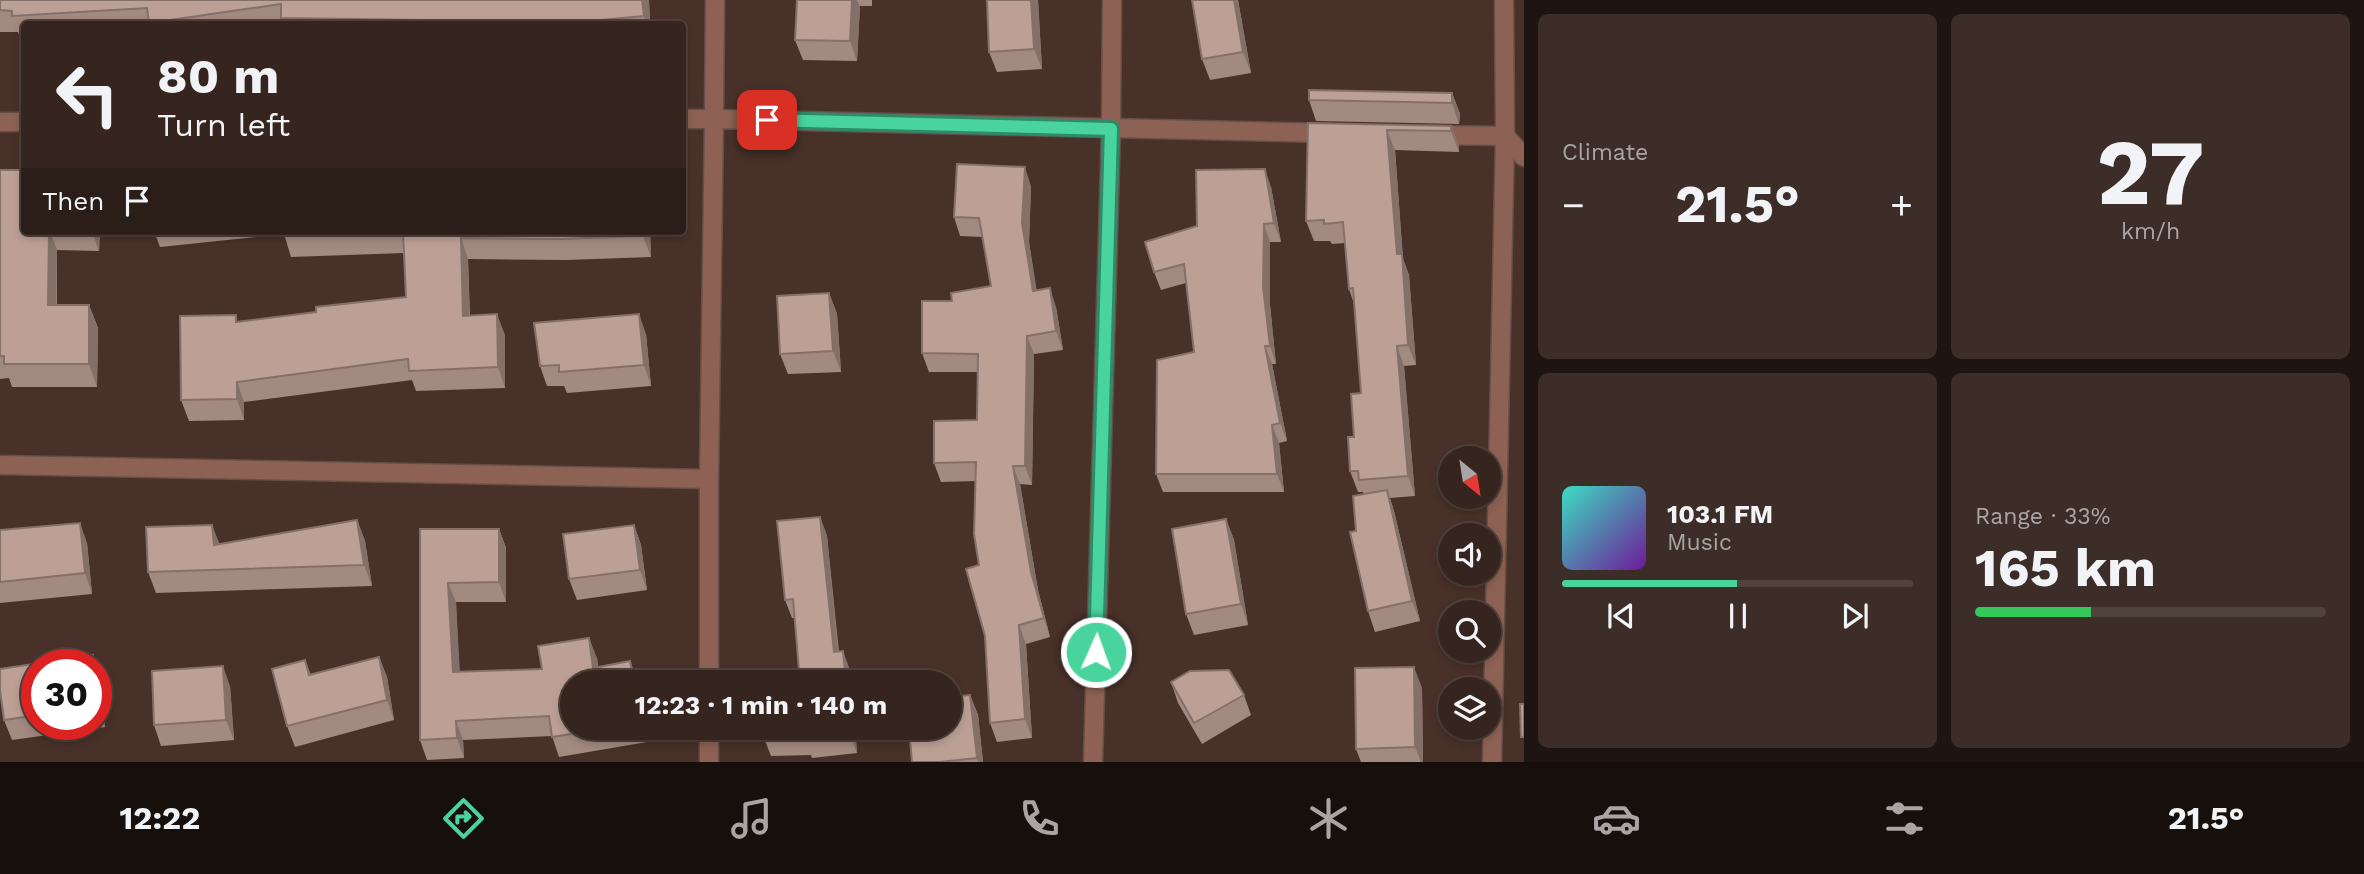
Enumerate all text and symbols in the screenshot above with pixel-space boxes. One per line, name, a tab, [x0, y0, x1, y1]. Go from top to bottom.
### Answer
text: 80 m	[157, 47, 279, 105]
icon: left	[42, 49, 133, 140]
pin	[737, 90, 797, 150]
icon: arrive	[748, 101, 786, 139]
text: Turn left	[157, 106, 290, 144]
text: 27	[2097, 119, 2204, 226]
text: Climate	[1562, 139, 1648, 166]
text: 21.5°	[1675, 174, 1800, 235]
icon: arrive	[118, 182, 156, 220]
text: −	[1562, 183, 1585, 227]
text: +	[1890, 183, 1913, 227]
text: Then	[42, 186, 104, 216]
text: km/h	[2121, 218, 2180, 245]
north arrow	[1438, 446, 1502, 509]
map controls	[1438, 446, 1501, 740]
text: 103.1 FM	[1667, 499, 1773, 529]
text: Range · 33%	[1975, 503, 2110, 530]
button: sound	[1438, 523, 1501, 586]
text: Music	[1667, 529, 1732, 556]
text: 165 km	[1975, 538, 2156, 599]
icon: previous	[1602, 597, 1640, 635]
icon: pause	[1719, 597, 1757, 635]
icon: next	[1836, 597, 1874, 635]
button: search	[1438, 600, 1501, 663]
position arrow	[1059, 615, 1133, 689]
speed limit sign: 30	[21, 649, 112, 740]
button: layers	[1438, 677, 1501, 740]
text: 12:23 · 1 min · 140 m	[635, 690, 887, 720]
icon: directions	[439, 794, 488, 843]
icon: music	[727, 794, 776, 843]
icon: phone	[1015, 794, 1064, 843]
icon: climate	[1304, 794, 1353, 843]
icon: car	[1592, 794, 1641, 843]
icon: filters	[1880, 794, 1929, 843]
text: 12:22	[120, 799, 200, 837]
text: 21.5°	[2168, 799, 2244, 837]

